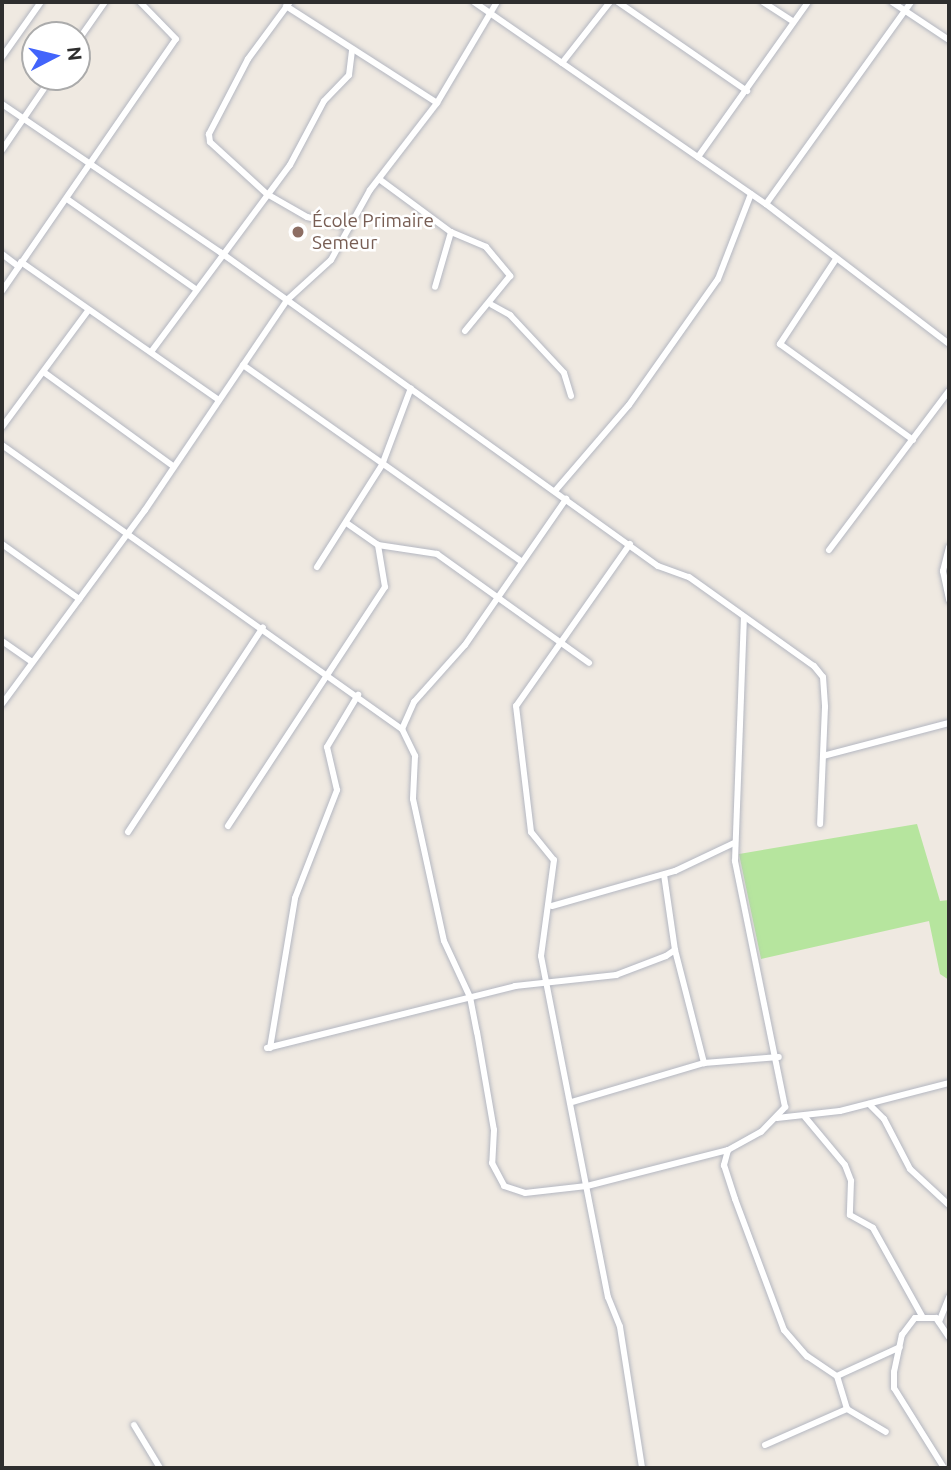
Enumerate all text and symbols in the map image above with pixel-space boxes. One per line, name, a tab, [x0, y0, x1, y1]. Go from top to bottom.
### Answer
north arrow	[21, 21, 91, 91]
text: N	[63, 45, 87, 62]
place label: École Primaire Semeur	[312, 210, 434, 254]
marker: École Primaire Semeur	[290, 224, 306, 240]

